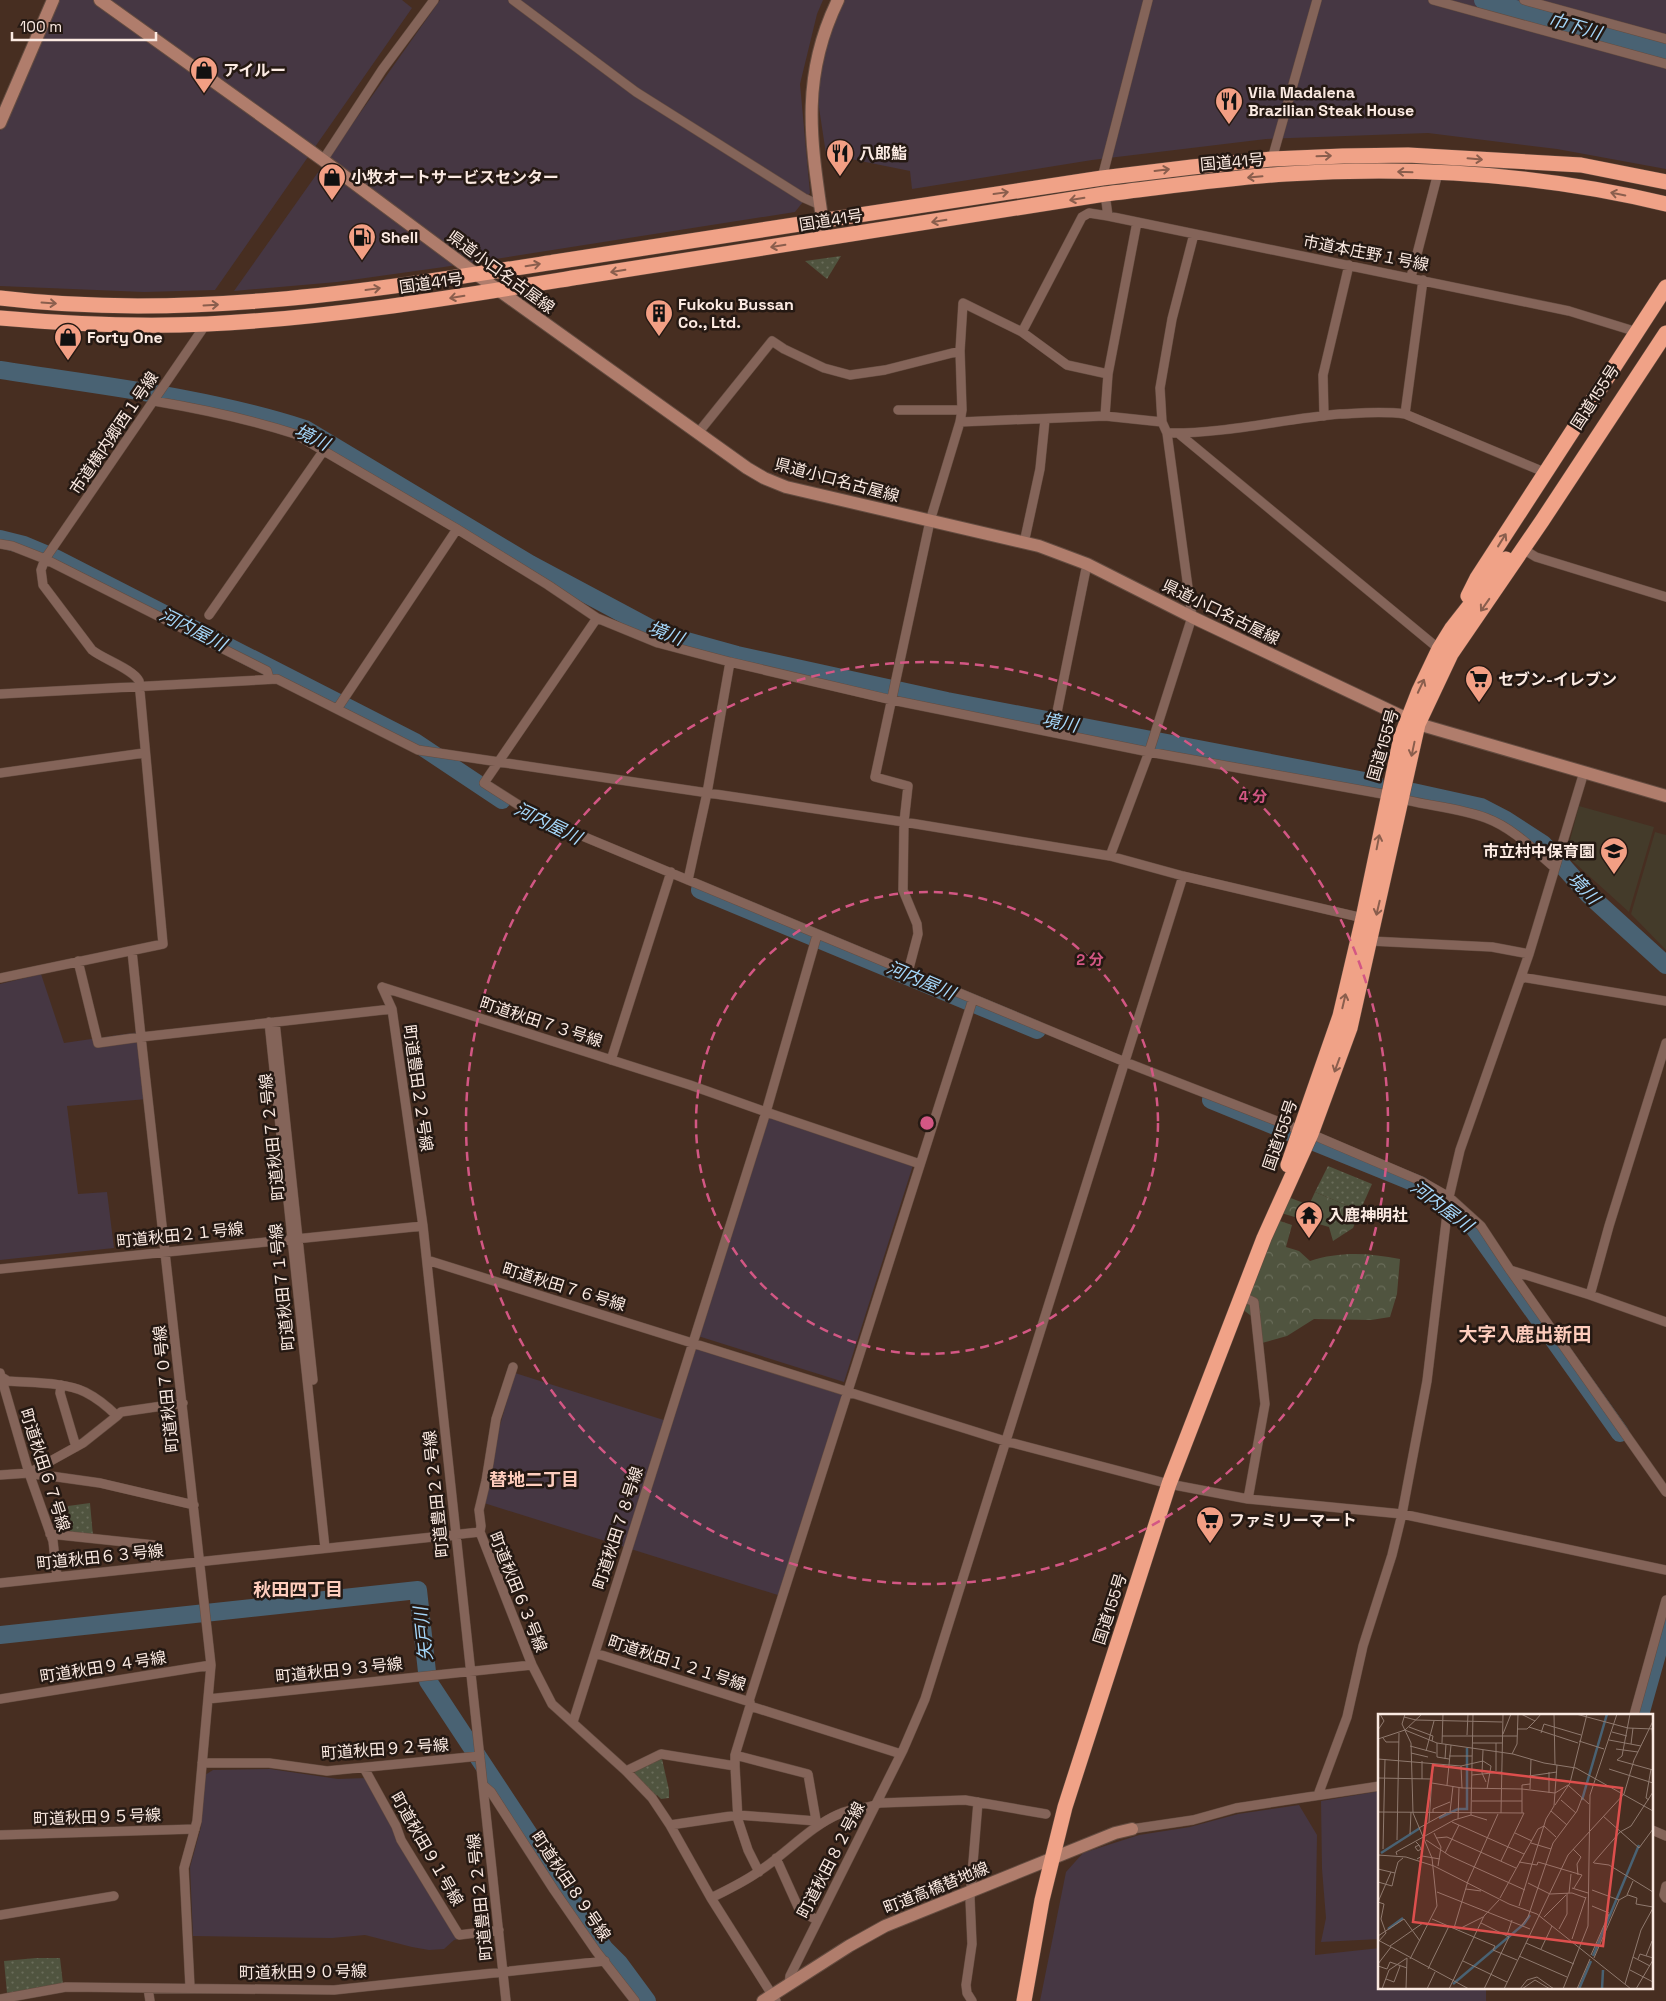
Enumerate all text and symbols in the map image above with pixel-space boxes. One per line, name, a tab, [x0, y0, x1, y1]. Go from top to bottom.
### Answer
water label: 巾下川	[1546, 8, 1606, 45]
scale bar	[12, 10, 156, 42]
text: 100 m	[20, 17, 62, 36]
shop icon: アイルー	[189, 55, 219, 94]
place label: アイルー	[223, 60, 286, 81]
place label: Vila Madalena Brazilian Steak House	[1248, 82, 1414, 121]
restaurant icon: Vila Madalena Brazilian Steak House	[1214, 86, 1244, 125]
restaurant icon: 八郎鮨	[825, 138, 855, 177]
place label: 八郎鮨	[859, 143, 907, 164]
street label: 国道41号	[1199, 149, 1265, 175]
one-way arrow	[1315, 152, 1331, 161]
one-way arrow	[1466, 154, 1482, 163]
shop icon: 小牧オートサービスセンター	[317, 162, 347, 201]
one-way arrow	[1153, 165, 1169, 175]
place label: 小牧オートサービスセンター	[351, 167, 559, 188]
one-way arrow	[1397, 168, 1413, 177]
one-way arrow	[1248, 172, 1264, 182]
one-way arrow	[993, 188, 1009, 198]
one-way arrow	[1611, 189, 1627, 198]
one-way arrow	[1069, 194, 1085, 204]
street label: 国道41号	[798, 205, 864, 235]
one-way arrow	[931, 216, 947, 226]
fuel station icon: Shell	[347, 222, 377, 261]
street label: 県道小口名古屋線	[443, 226, 559, 318]
place label: Shell	[381, 227, 418, 248]
street label: 市道本庄野１号線	[1301, 230, 1431, 276]
one-way arrow	[771, 241, 787, 251]
one-way arrow	[525, 260, 541, 270]
one-way arrow	[610, 267, 626, 277]
street label: 国道41号	[398, 268, 464, 298]
one-way arrow	[364, 284, 380, 294]
one-way arrow	[450, 292, 466, 302]
place label: Fukoku Bussan Co., Ltd.	[678, 294, 794, 333]
one-way arrow	[40, 298, 56, 307]
building icon: Fukoku Bussan Co., Ltd.	[644, 298, 674, 337]
one-way arrow	[202, 300, 219, 310]
shop icon: Forty One	[53, 322, 83, 361]
place label: Forty One	[87, 327, 163, 348]
street label: 国道155号	[1566, 360, 1624, 434]
street label: 市道横内郷西１号線	[65, 367, 163, 499]
water label: 境川	[291, 419, 335, 456]
street label: 県道小口名古屋線	[772, 453, 902, 507]
one-way arrow	[1497, 534, 1507, 548]
street label: 県道小口名古屋線	[1159, 575, 1283, 649]
one-way arrow	[1480, 598, 1490, 612]
water label: 河内屋川	[156, 602, 232, 656]
water label: 境川	[645, 616, 689, 651]
supermarket icon: セブン-イレブン	[1464, 664, 1494, 703]
place label: セブン-イレブン	[1498, 669, 1617, 690]
one-way arrow	[1417, 679, 1427, 694]
water label: 境川	[1040, 707, 1082, 737]
street label: 国道155号	[1363, 707, 1403, 783]
one-way arrow	[1408, 741, 1418, 757]
text: 4 分	[1239, 787, 1267, 806]
water label: 河内屋川	[511, 797, 587, 850]
one-way arrow	[1374, 835, 1383, 851]
school or university icon: 市立村中保育園	[1599, 836, 1629, 875]
place label: 市立村中保育園	[1483, 841, 1595, 862]
water label: 境川	[1563, 867, 1606, 910]
one-way arrow	[1373, 899, 1382, 915]
text: 2 分	[1076, 950, 1104, 969]
water label: 河内屋川	[883, 955, 960, 1005]
street label: 町道秋田７３号線	[477, 992, 605, 1052]
one-way arrow	[1340, 993, 1349, 1009]
street label: 町道豊田２２号線	[399, 1023, 437, 1153]
one-way arrow	[1332, 1056, 1341, 1072]
street label: 町道秋田７２号線	[255, 1072, 289, 1202]
street label: 国道155号	[1258, 1097, 1302, 1173]
centre of rings	[918, 1114, 936, 1132]
water label: 河内屋川	[1406, 1175, 1479, 1238]
temple icon: 入鹿神明社	[1294, 1200, 1324, 1239]
place label: 入鹿神明社	[1328, 1205, 1408, 1226]
street label: 町道秋田２１号線	[115, 1218, 245, 1252]
street label: 町道秋田７１号線	[265, 1222, 299, 1352]
street label: 町道秋田７６号線	[500, 1258, 628, 1316]
district label: 大字入鹿出新田	[1458, 1322, 1592, 1347]
street label: 町道秋田７０号線	[149, 1324, 183, 1454]
street label: 町道秋田６７号線	[15, 1406, 75, 1534]
street label: 町道豊田２２号線	[419, 1429, 453, 1559]
street label: 町道秋田７８号線	[588, 1464, 648, 1592]
district label: 替地二丁目	[489, 1468, 579, 1491]
supermarket icon: ファミリーマート	[1195, 1505, 1225, 1544]
place label: ファミリーマート	[1229, 1510, 1357, 1531]
street label: 町道秋田６３号線	[484, 1529, 552, 1655]
street label: 町道秋田６３号線	[35, 1540, 165, 1574]
street label: 国道155号	[1089, 1571, 1131, 1647]
district label: 秋田四丁目	[253, 1578, 343, 1601]
water label: 矢戸川	[409, 1604, 437, 1662]
street label: 町道秋田１２１号線	[605, 1631, 749, 1695]
street label: 町道秋田９４号線	[38, 1647, 168, 1687]
street label: 町道秋田９３号線	[274, 1653, 404, 1687]
inset map	[1378, 1714, 1654, 1988]
street label: 町道秋田９２号線	[320, 1734, 450, 1764]
street label: 町道秋田９１号線	[386, 1788, 468, 1910]
street label: 町道秋田８２号線	[793, 1798, 869, 1922]
street label: 町道秋田９５号線	[33, 1804, 161, 1830]
street label: 町道秋田８９号線	[527, 1827, 615, 1945]
street label: 町道豊田２２号線	[463, 1832, 497, 1962]
street label: 町道高橋替地線	[880, 1857, 992, 1919]
street label: 町道秋田９０号線	[239, 1960, 367, 1984]

